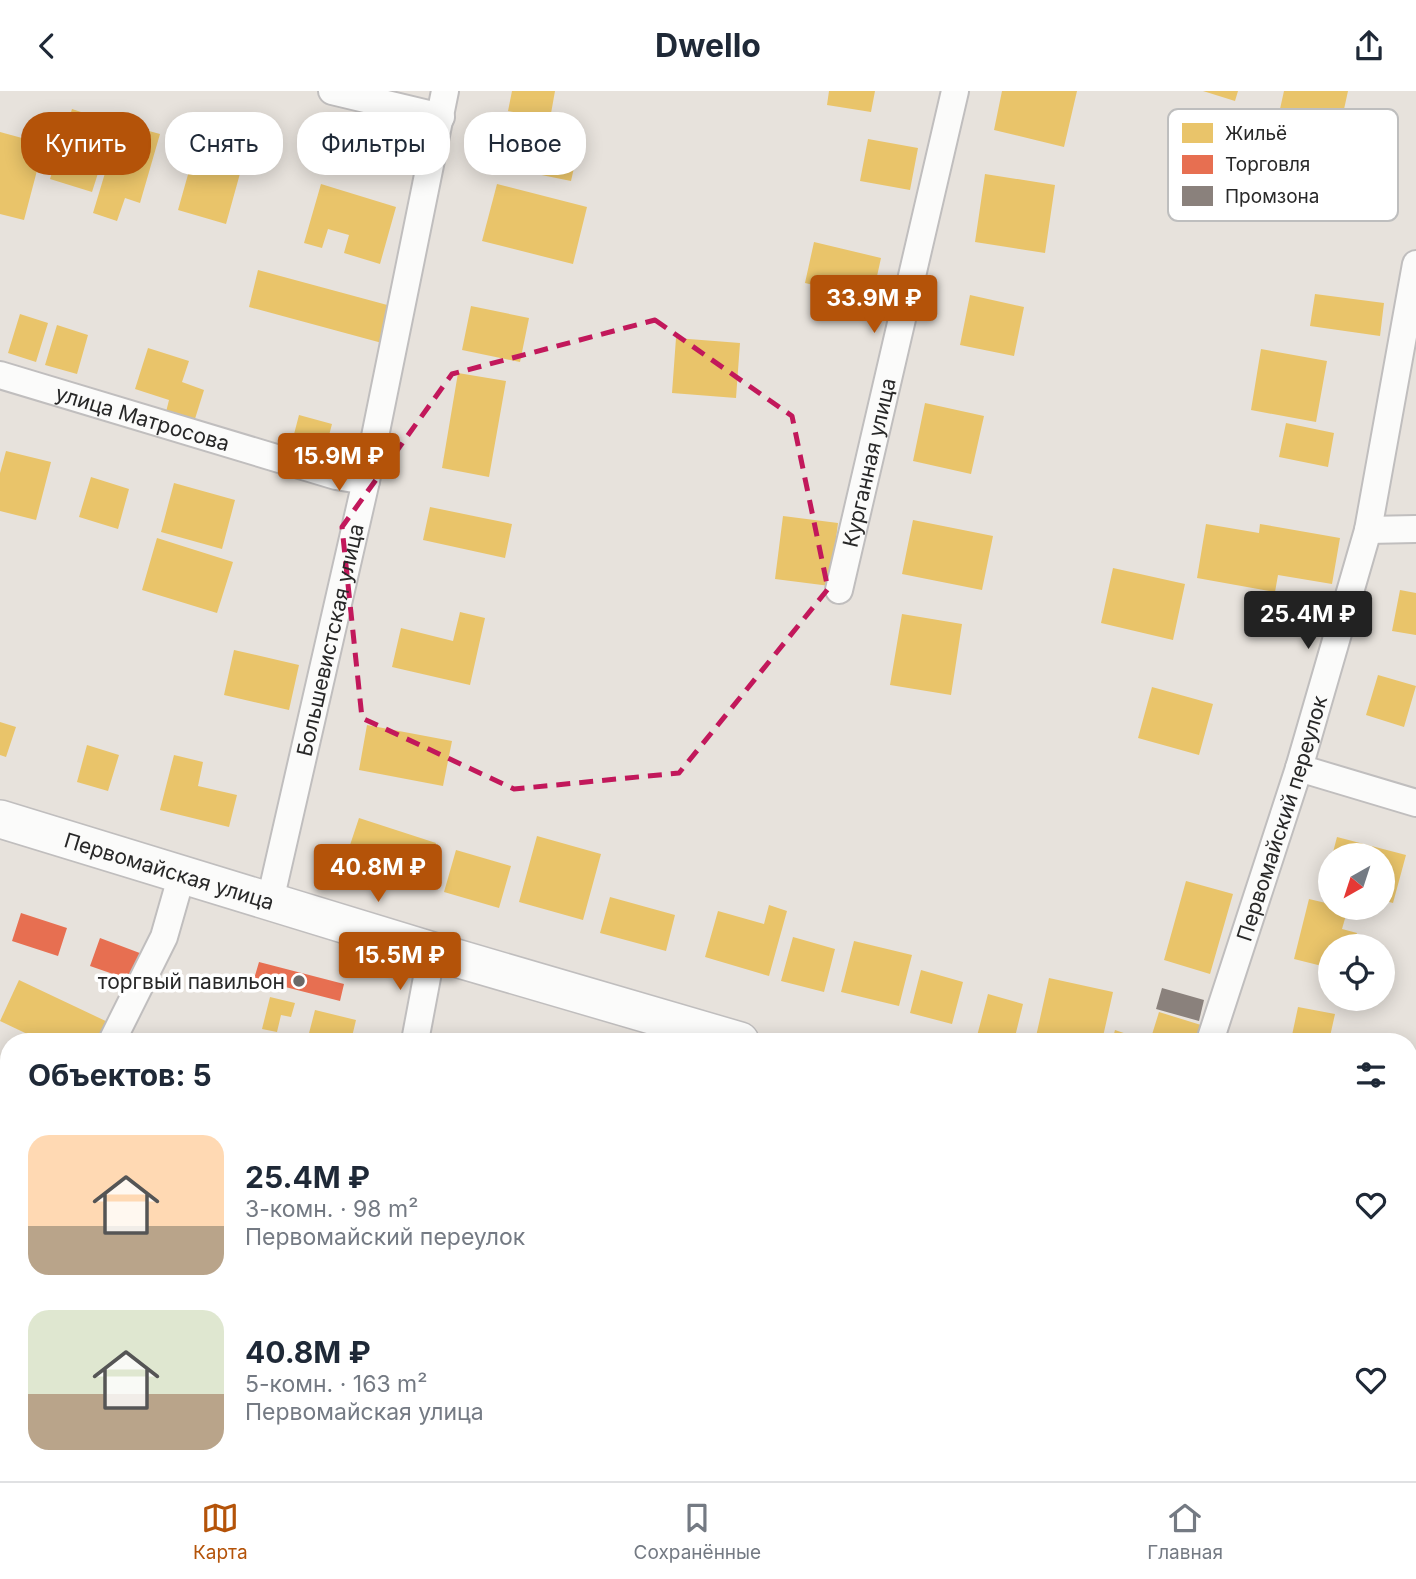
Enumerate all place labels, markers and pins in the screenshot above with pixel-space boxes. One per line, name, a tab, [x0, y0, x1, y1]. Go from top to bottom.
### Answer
pin: 33.9M ₽	[809, 275, 939, 335]
pin: 15.9M ₽	[274, 433, 404, 493]
pin: 25.4M ₽	[1243, 591, 1373, 651]
pin: 40.8M ₽	[313, 845, 443, 904]
pin: 15.5M ₽	[335, 933, 465, 992]
place label: торгвый павильон	[98, 969, 285, 994]
marker: торгвый павильон	[291, 973, 307, 989]

